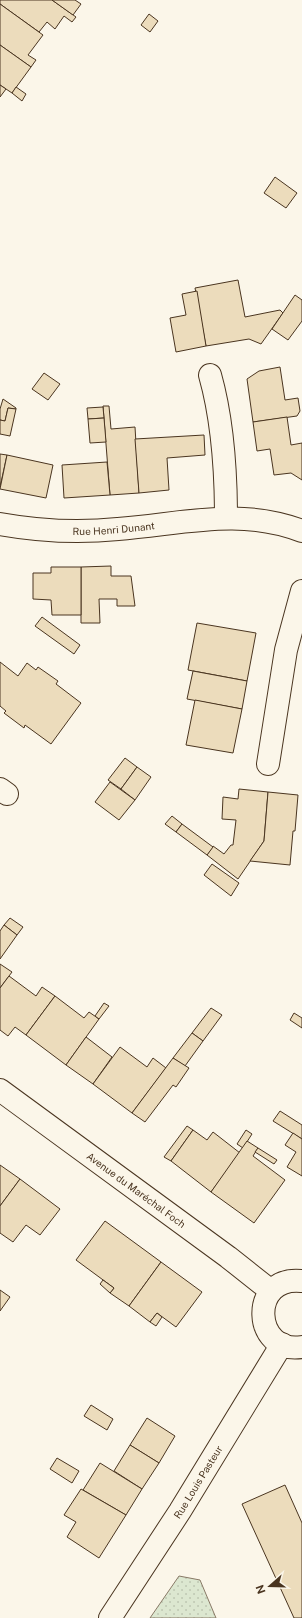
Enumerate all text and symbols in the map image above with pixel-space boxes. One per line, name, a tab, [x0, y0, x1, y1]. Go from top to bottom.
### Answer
street label: Rue Henri Dunant	[73, 519, 155, 537]
street label: Avenue du Maréchal Foch	[85, 1150, 188, 1230]
street label: Rue Louis Pasteur	[171, 1443, 225, 1521]
north arrow	[250, 1566, 290, 1606]
text: N	[253, 1583, 268, 1596]

